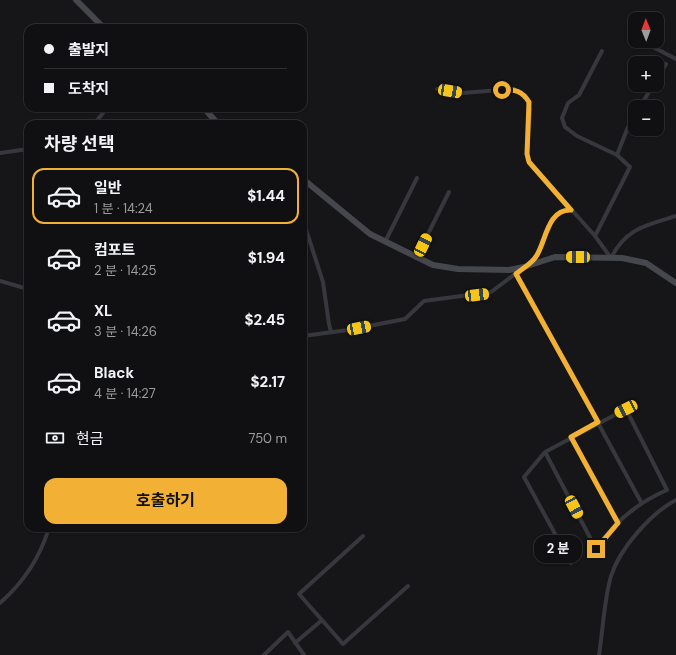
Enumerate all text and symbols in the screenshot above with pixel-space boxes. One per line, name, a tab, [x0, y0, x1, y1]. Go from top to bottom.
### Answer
north arrow	[628, 12, 664, 48]
map controls	[628, 12, 664, 136]
text: 출발지	[68, 40, 109, 60]
button: +	[628, 56, 664, 92]
text: 도착지	[68, 79, 109, 99]
route start	[493, 81, 511, 99]
car	[437, 83, 463, 99]
button: −	[628, 100, 664, 136]
text: 차량 선택	[44, 132, 114, 156]
icon: car	[46, 178, 82, 214]
text: 일반	[94, 178, 122, 198]
text: $1.44	[247, 186, 285, 206]
text: 1 분 · 14:24	[94, 200, 153, 217]
car	[412, 232, 434, 258]
icon: car	[46, 240, 82, 276]
text: 컴포트	[94, 240, 135, 260]
text: $1.94	[248, 248, 285, 268]
car	[566, 251, 590, 263]
text: 2 분 · 14:25	[94, 262, 156, 279]
car	[464, 288, 490, 302]
text: XL	[94, 301, 112, 321]
icon: car	[46, 302, 82, 338]
text: $2.45	[244, 310, 285, 330]
car	[346, 320, 372, 336]
text: 3 분 · 14:26	[94, 323, 157, 340]
text: Black	[94, 363, 134, 383]
icon: car	[46, 364, 82, 400]
text: $2.17	[250, 372, 285, 392]
text: 4 분 · 14:27	[94, 385, 156, 402]
car	[613, 398, 639, 420]
icon: cash	[44, 427, 66, 449]
text: 현금	[76, 429, 104, 449]
text: 750 m	[249, 430, 287, 447]
button: 호출하기	[44, 478, 287, 524]
car	[563, 494, 585, 520]
callout: 2 분	[534, 535, 582, 563]
text: 2 분	[547, 540, 569, 557]
route end	[587, 540, 605, 558]

